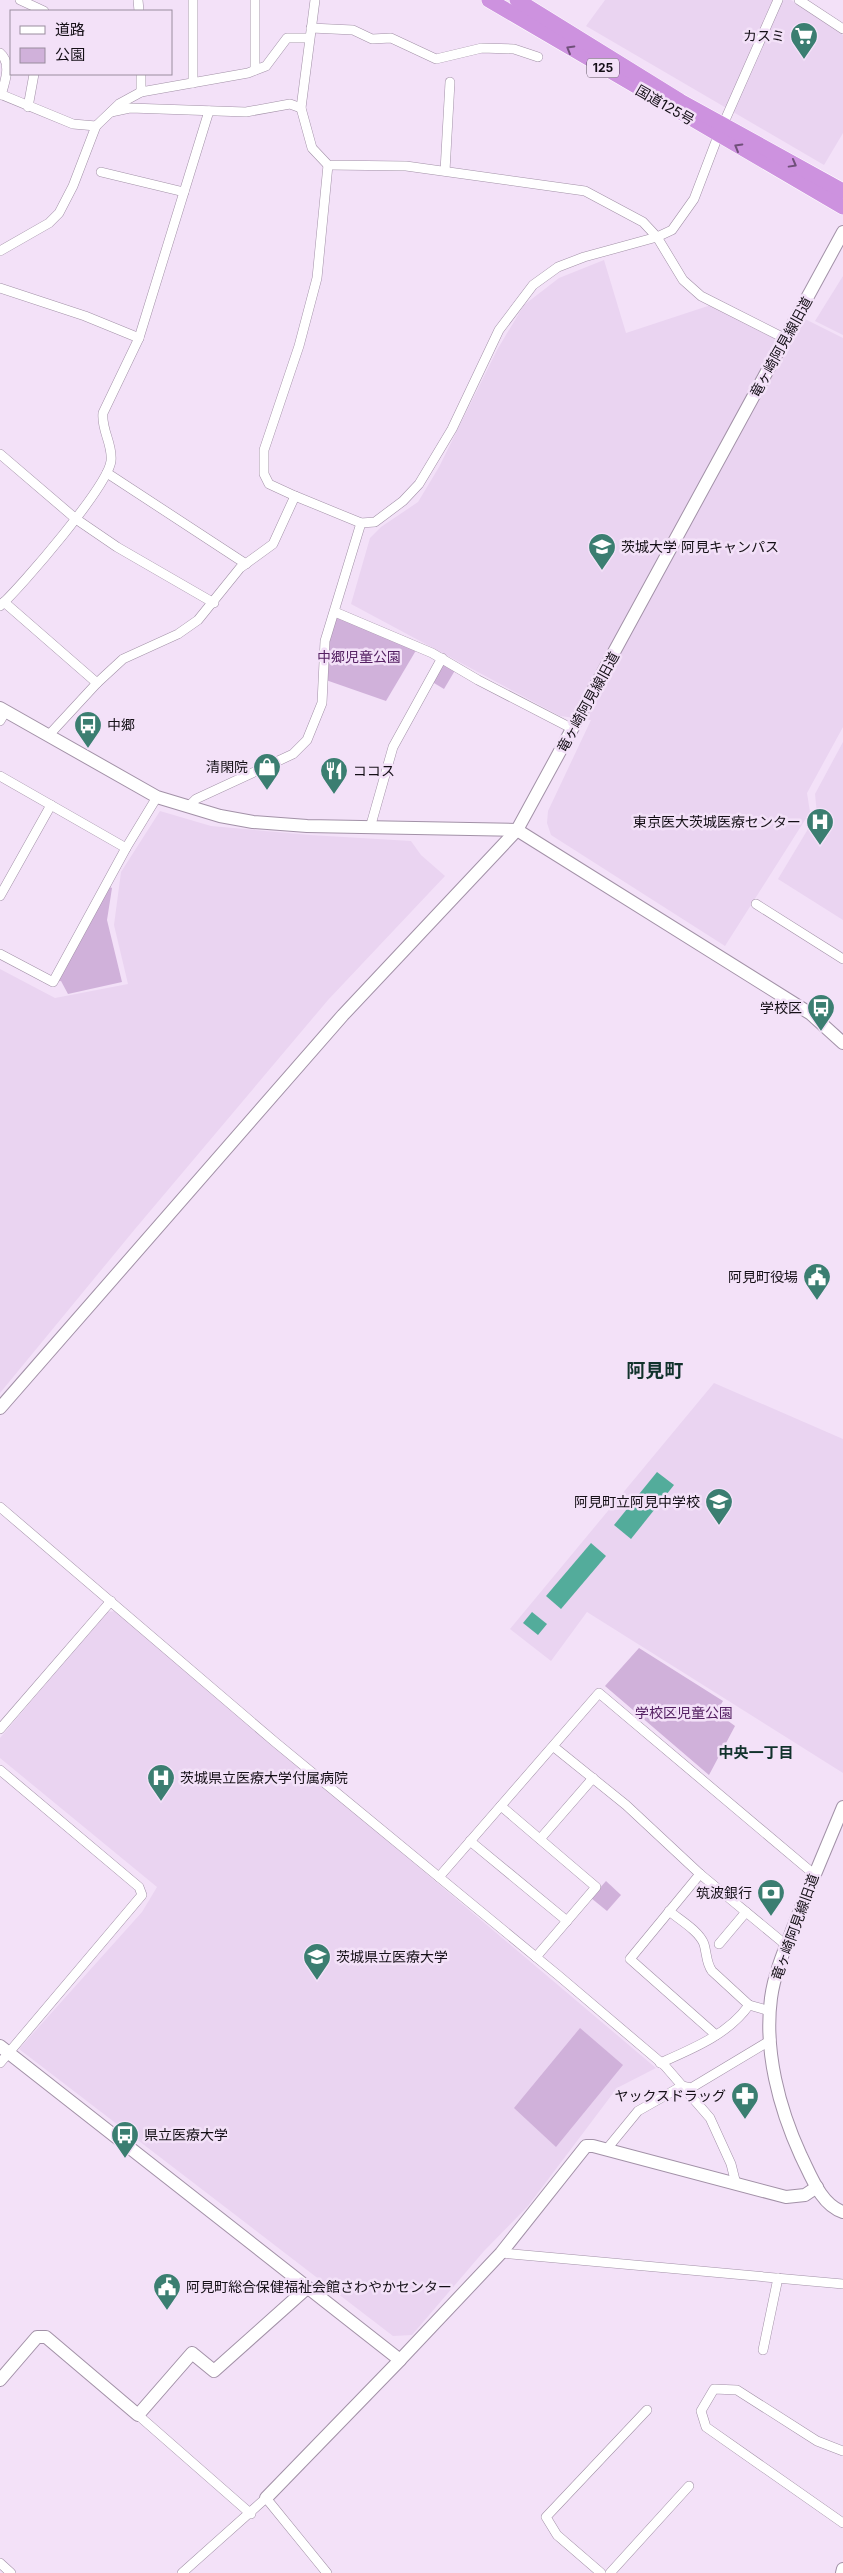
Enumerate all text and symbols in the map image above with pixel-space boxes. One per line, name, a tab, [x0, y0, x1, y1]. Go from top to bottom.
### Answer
legend	[10, 10, 172, 75]
text: 道路	[55, 20, 85, 39]
supermarket icon: カスミ	[789, 21, 819, 60]
place label: カスミ	[743, 27, 785, 44]
text: 公園	[55, 45, 85, 64]
one-way arrow	[566, 46, 575, 56]
road number: 125	[587, 58, 619, 78]
street label: 国道125号	[633, 81, 698, 128]
one-way arrow	[734, 143, 743, 153]
one-way arrow	[788, 157, 797, 167]
street label: 竜ヶ崎阿見線旧道	[746, 294, 815, 400]
school or university icon: 茨城大学 阿見キャンパス	[587, 532, 617, 571]
place label: 茨城大学 阿見キャンパス	[621, 538, 779, 555]
park label: 中郷児童公園	[317, 648, 401, 665]
street label: 竜ヶ崎阿見線旧道	[553, 649, 622, 755]
bus stop icon: 中郷	[73, 710, 103, 749]
place label: 中郷	[107, 716, 135, 733]
shop icon: 清閑院	[252, 752, 282, 791]
restaurant icon: ココス	[319, 756, 349, 795]
place label: 清閑院	[206, 758, 248, 775]
place label: ココス	[353, 762, 395, 779]
hospital icon: 東京医大茨城医療センター	[805, 807, 835, 846]
place label: 東京医大茨城医療センター	[633, 813, 801, 830]
bus stop icon: 学校区	[806, 993, 836, 1032]
place label: 学校区	[760, 999, 802, 1016]
public building icon: 阿見町役場	[802, 1262, 832, 1301]
place label: 阿見町役場	[728, 1268, 798, 1285]
district label: 阿見町	[626, 1359, 684, 1382]
school or university icon: 阿見町立阿見中学校	[704, 1487, 734, 1526]
place label: 阿見町立阿見中学校	[574, 1493, 700, 1510]
park label: 学校区児童公園	[635, 1704, 733, 1721]
district label: 中央一丁目	[718, 1743, 794, 1762]
hospital icon: 茨城県立医療大学付属病院	[146, 1763, 176, 1802]
place label: 茨城県立医療大学付属病院	[180, 1769, 348, 1786]
street label: 竜ヶ崎阿見線旧道	[767, 1871, 822, 1982]
bank icon: 筑波銀行	[756, 1878, 786, 1917]
place label: 筑波銀行	[696, 1884, 752, 1901]
school or university icon: 茨城県立医療大学	[302, 1942, 332, 1981]
place label: 茨城県立医療大学	[336, 1948, 448, 1965]
pharmacy icon: ヤックスドラッグ	[730, 2081, 760, 2120]
place label: ヤックスドラッグ	[614, 2087, 726, 2104]
bus stop icon: 県立医療大学	[110, 2120, 140, 2159]
place label: 県立医療大学	[144, 2126, 228, 2143]
public building icon: 阿見町総合保健福祉会館さわやかセンター	[152, 2272, 182, 2311]
place label: 阿見町総合保健福祉会館さわやかセンター	[186, 2278, 452, 2295]

